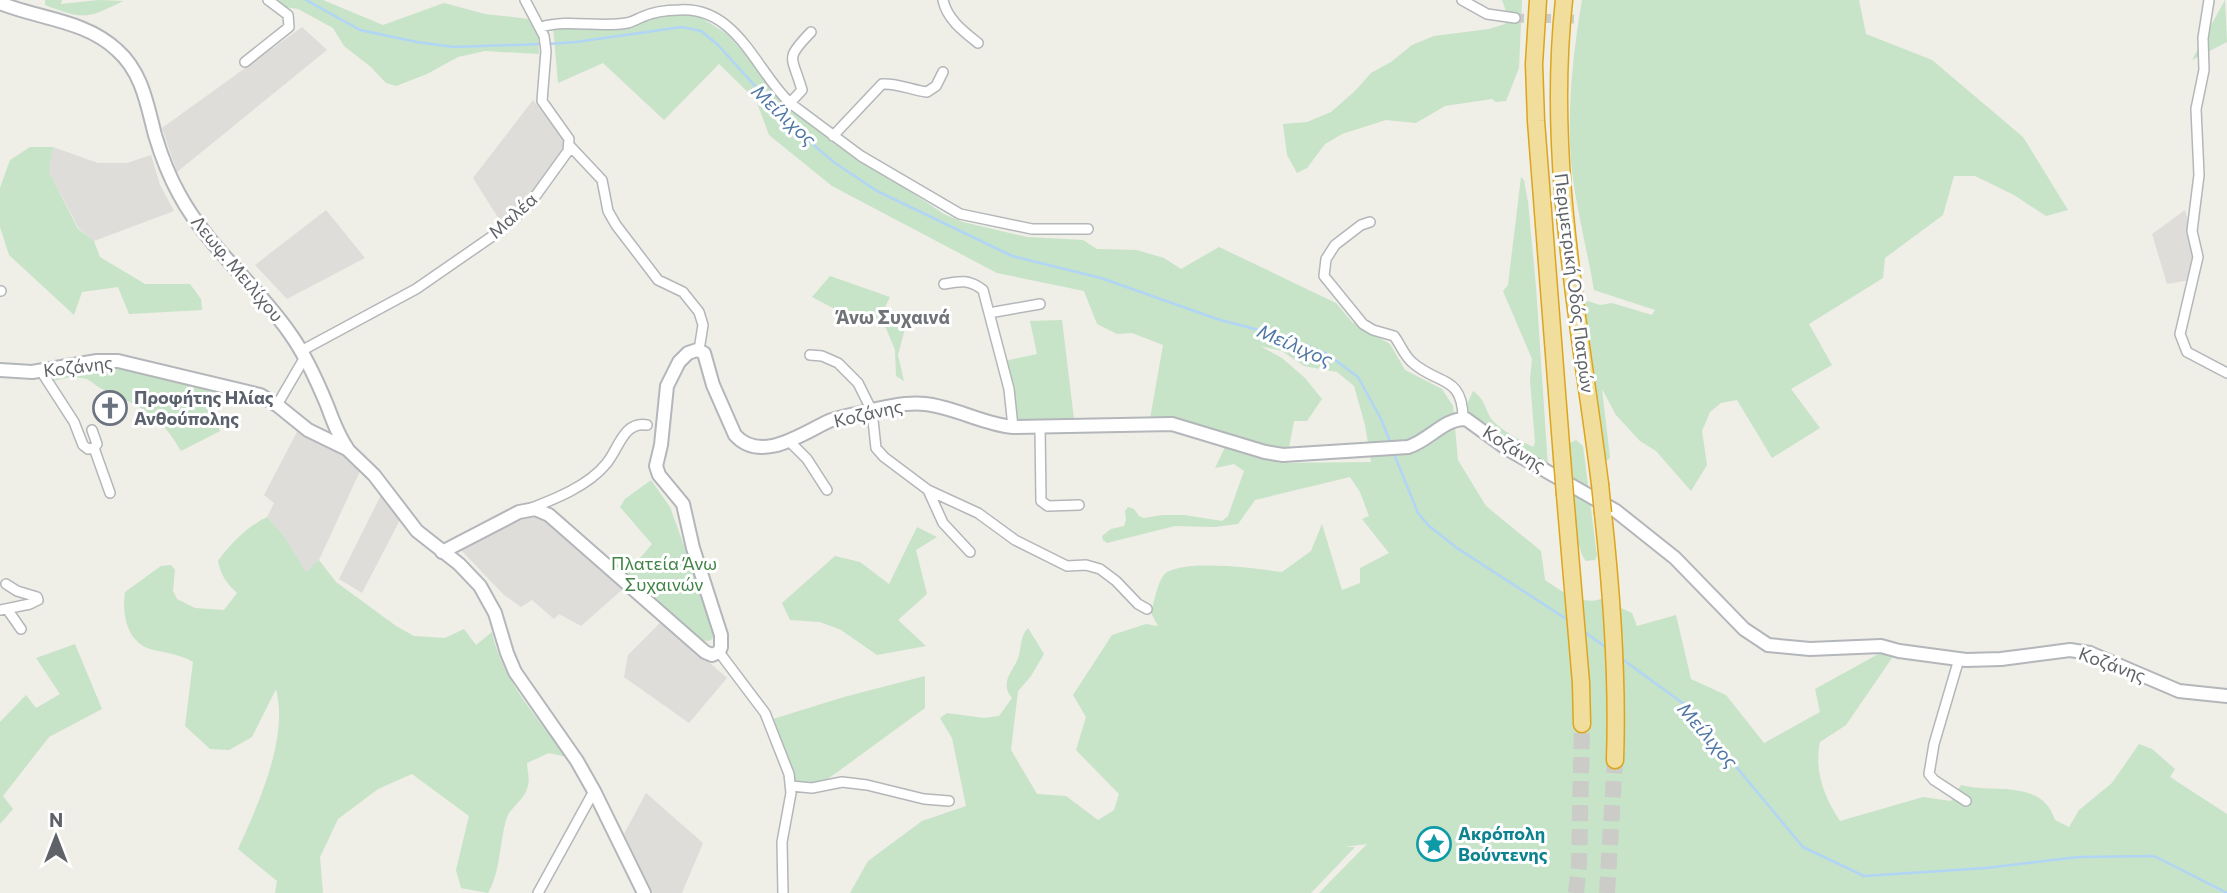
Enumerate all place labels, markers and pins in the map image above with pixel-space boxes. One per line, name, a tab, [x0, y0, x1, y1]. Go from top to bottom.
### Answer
place label: Προφήτης Ηλίας Ανθούπολης	[134, 386, 274, 429]
church icon: Προφήτης Ηλίας Ανθούπολης	[91, 389, 129, 427]
place label: Ακρόπολη Βούντενης	[1458, 822, 1548, 865]
place icon: Ακρόπολη Βούντενης	[1415, 825, 1453, 863]

